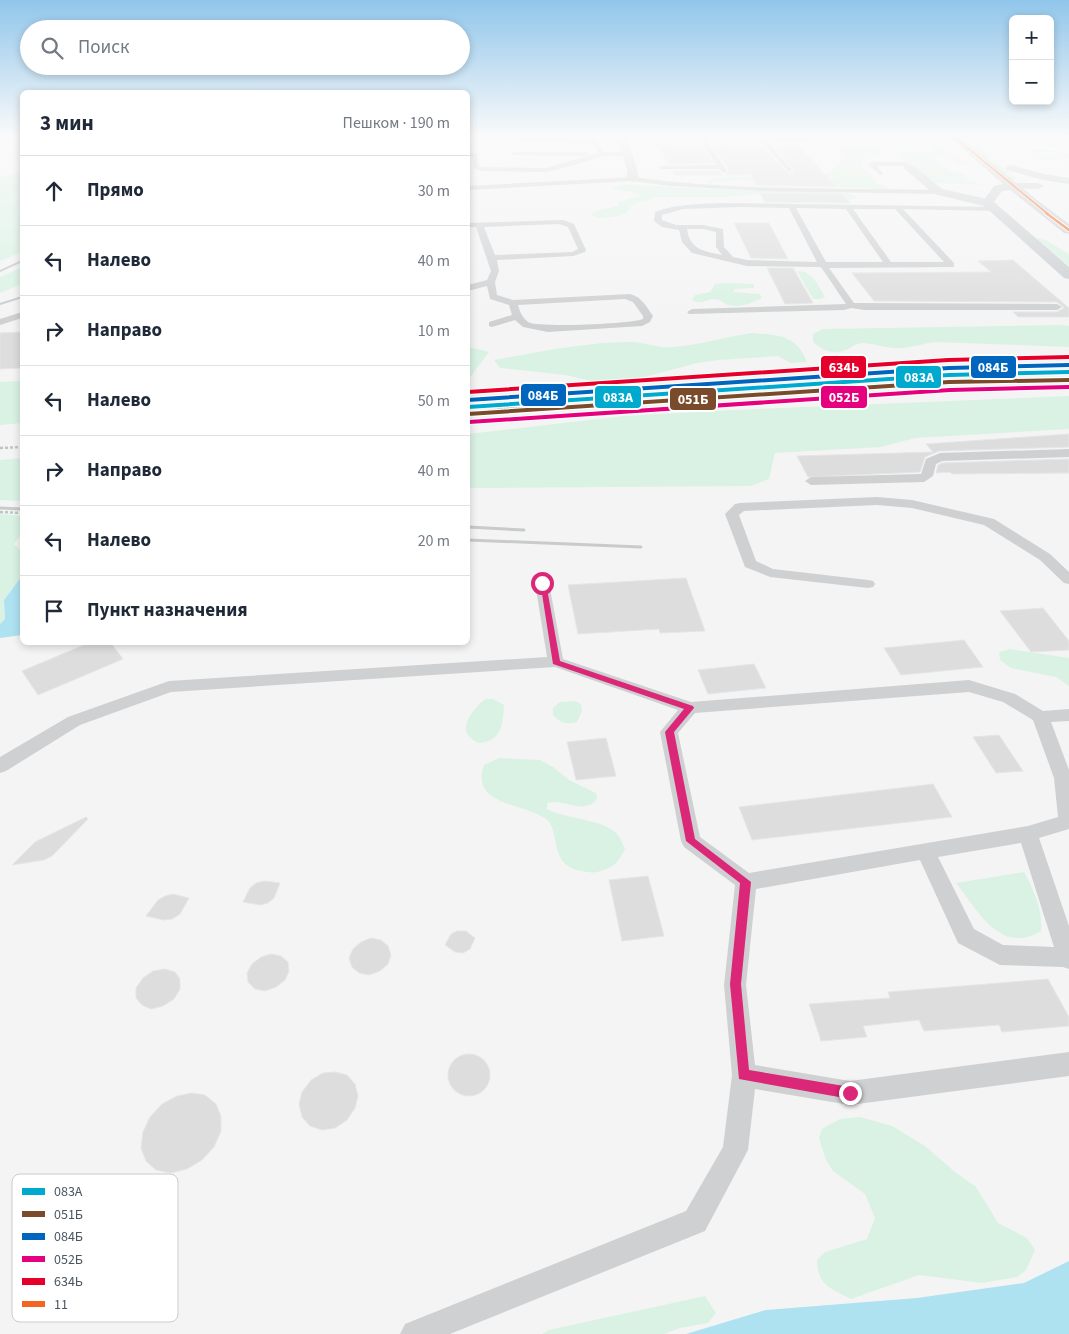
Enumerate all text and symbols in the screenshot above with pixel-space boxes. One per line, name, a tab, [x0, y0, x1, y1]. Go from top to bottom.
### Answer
map controls	[1009, 15, 1054, 105]
button: +	[1009, 15, 1054, 60]
search box	[20, 20, 470, 75]
icon: search	[38, 34, 66, 62]
text: Поиск	[78, 34, 129, 61]
button: −	[1009, 60, 1054, 105]
text: 3 мин	[40, 108, 94, 138]
text: Пешком · 190 m	[343, 112, 450, 134]
icon: ahead	[40, 177, 68, 205]
text: Прямо	[87, 177, 144, 204]
text: 30 m	[418, 180, 450, 202]
icon: left	[40, 247, 68, 275]
text: Налево	[87, 247, 151, 274]
text: 40 m	[418, 250, 450, 272]
icon: right	[40, 317, 68, 345]
text: Направо	[87, 317, 162, 344]
text: 10 m	[418, 320, 450, 342]
line badge: 634Ь	[820, 355, 867, 379]
line badge: 084Б	[970, 355, 1017, 379]
text: 634Ь	[829, 358, 859, 378]
text: 084Б	[978, 358, 1008, 378]
line badge: 083А	[895, 365, 942, 389]
text: 083А	[904, 368, 935, 388]
line badge: 084Б	[520, 383, 567, 407]
line badge: 083А	[594, 385, 642, 409]
line badge: 052Б	[820, 385, 868, 409]
text: 084Б	[528, 386, 558, 406]
icon: left	[40, 387, 68, 415]
text: Налево	[87, 387, 151, 414]
line badge: 051Б	[669, 387, 717, 411]
text: 083А	[603, 388, 634, 408]
text: 052Б	[829, 388, 859, 408]
text: 50 m	[418, 390, 450, 412]
text: 051Б	[678, 390, 708, 410]
icon: right	[40, 457, 68, 485]
text: Направо	[87, 457, 162, 484]
text: 40 m	[418, 460, 450, 482]
icon: left	[40, 527, 68, 555]
text: Налево	[87, 527, 151, 554]
text: 20 m	[418, 530, 450, 552]
route start	[531, 572, 554, 595]
icon: arrive	[40, 597, 68, 625]
text: Пункт назначения	[87, 597, 248, 624]
route end	[839, 1082, 862, 1105]
legend	[12, 1174, 178, 1322]
text: 083А	[54, 1182, 83, 1202]
text: 051Б	[54, 1205, 83, 1225]
text: 084Б	[54, 1227, 83, 1247]
text: 052Б	[54, 1250, 83, 1270]
text: 634Ь	[54, 1272, 83, 1292]
text: 11	[54, 1295, 68, 1315]

